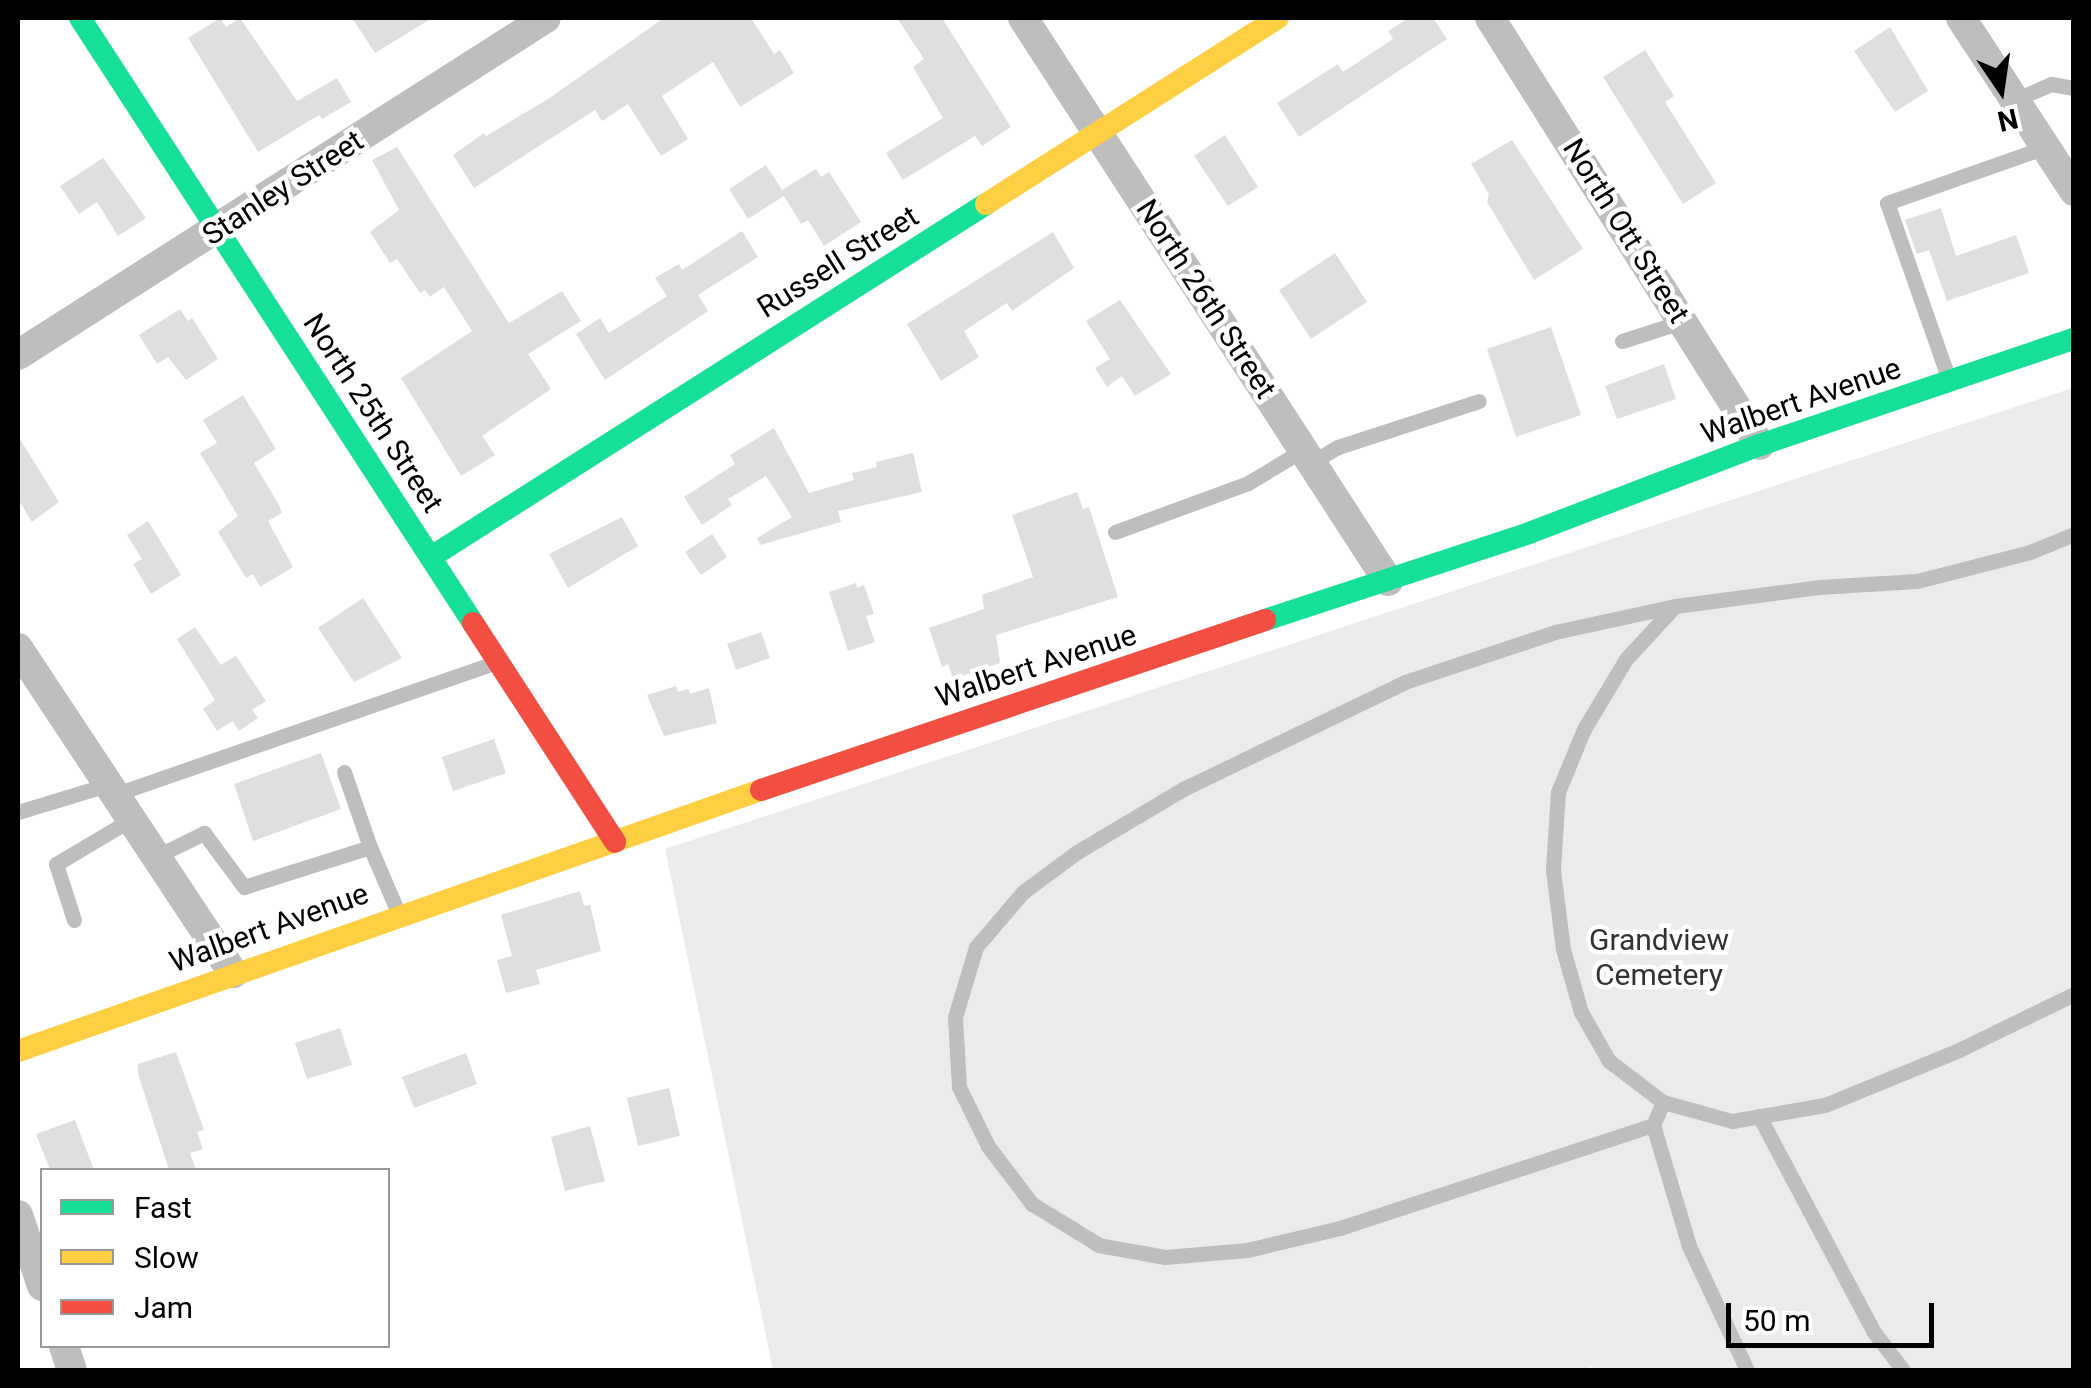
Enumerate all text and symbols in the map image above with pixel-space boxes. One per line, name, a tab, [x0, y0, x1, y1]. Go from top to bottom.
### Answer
north arrow	[1951, 40, 2051, 140]
text: N	[1995, 101, 2021, 138]
street label: Stanley Street	[196, 123, 370, 253]
street label: North Ott Street	[1555, 132, 1697, 330]
street label: North 26th Street	[1128, 193, 1284, 405]
street label: Russell Street	[751, 198, 925, 326]
street label: North 25th Street	[295, 307, 451, 519]
street label: Walbert Avenue	[1696, 350, 1906, 452]
street label: Walbert Avenue	[931, 617, 1141, 715]
street label: Walbert Avenue	[165, 875, 373, 981]
park label: Grandview Cemetery	[1589, 922, 1729, 992]
legend	[40, 1168, 390, 1348]
text: Fast	[134, 1190, 192, 1225]
text: Slow	[134, 1240, 199, 1275]
scale bar	[1731, 1283, 1938, 1345]
text: Jam	[134, 1290, 193, 1325]
text: 50 m	[1743, 1303, 1810, 1338]

